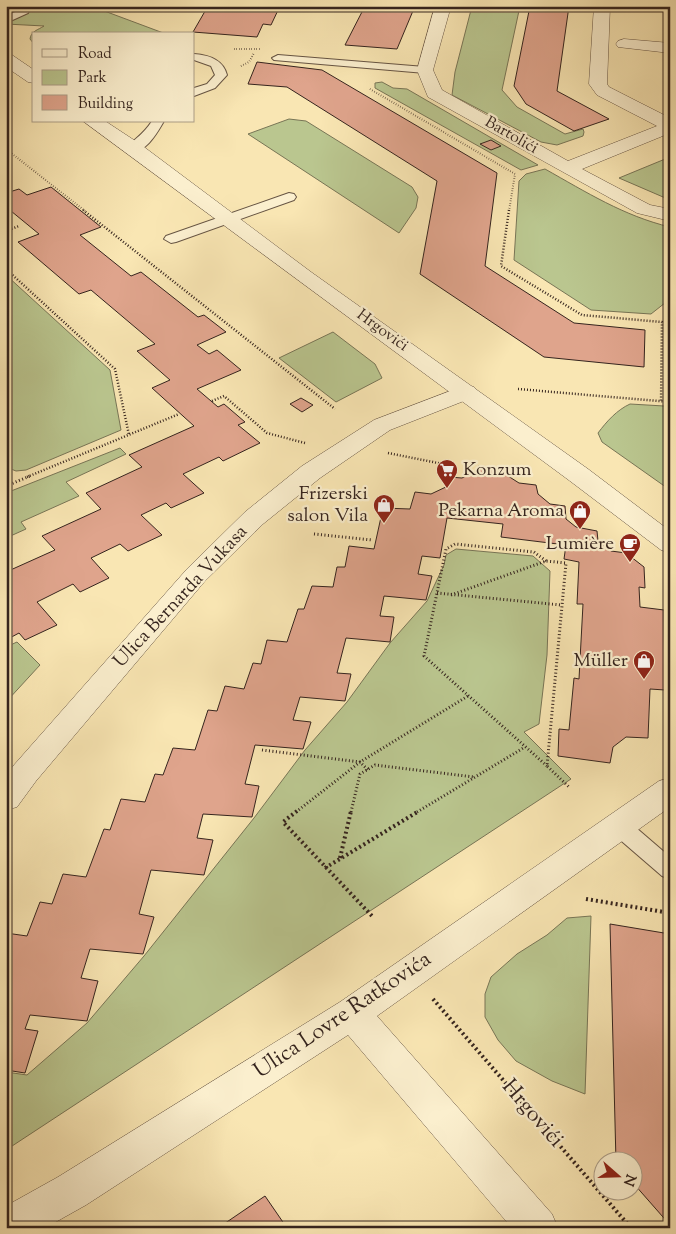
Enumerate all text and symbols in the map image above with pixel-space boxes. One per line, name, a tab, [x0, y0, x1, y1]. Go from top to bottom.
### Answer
legend	[32, 32, 195, 122]
text: Road	[78, 44, 112, 65]
text: Park	[78, 68, 107, 89]
text: Building	[78, 94, 133, 115]
street label: Bartolići	[480, 112, 542, 161]
street label: Hrgovići	[351, 304, 413, 358]
place label: Konzum	[463, 457, 532, 484]
supermarket icon: Konzum	[435, 458, 459, 489]
place label: Frizerski salon Vila	[287, 481, 368, 530]
shop icon: Frizerski salon Vila	[372, 493, 396, 524]
place label: Pekarna Aroma	[438, 498, 564, 525]
shop icon: Pekarna Aroma	[568, 499, 592, 530]
street label: Ulica Bernarda Vukasa	[108, 519, 255, 674]
place label: Lumière	[546, 531, 614, 558]
cafe icon: Lumière	[618, 532, 642, 563]
place label: Müller	[573, 648, 628, 675]
shop icon: Müller	[632, 649, 656, 680]
street label: Ulica Lovre Ratkovića	[248, 945, 438, 1087]
street label: Hrgovići	[493, 1073, 571, 1155]
north arrow	[594, 1152, 644, 1202]
text: N	[617, 1171, 640, 1188]

